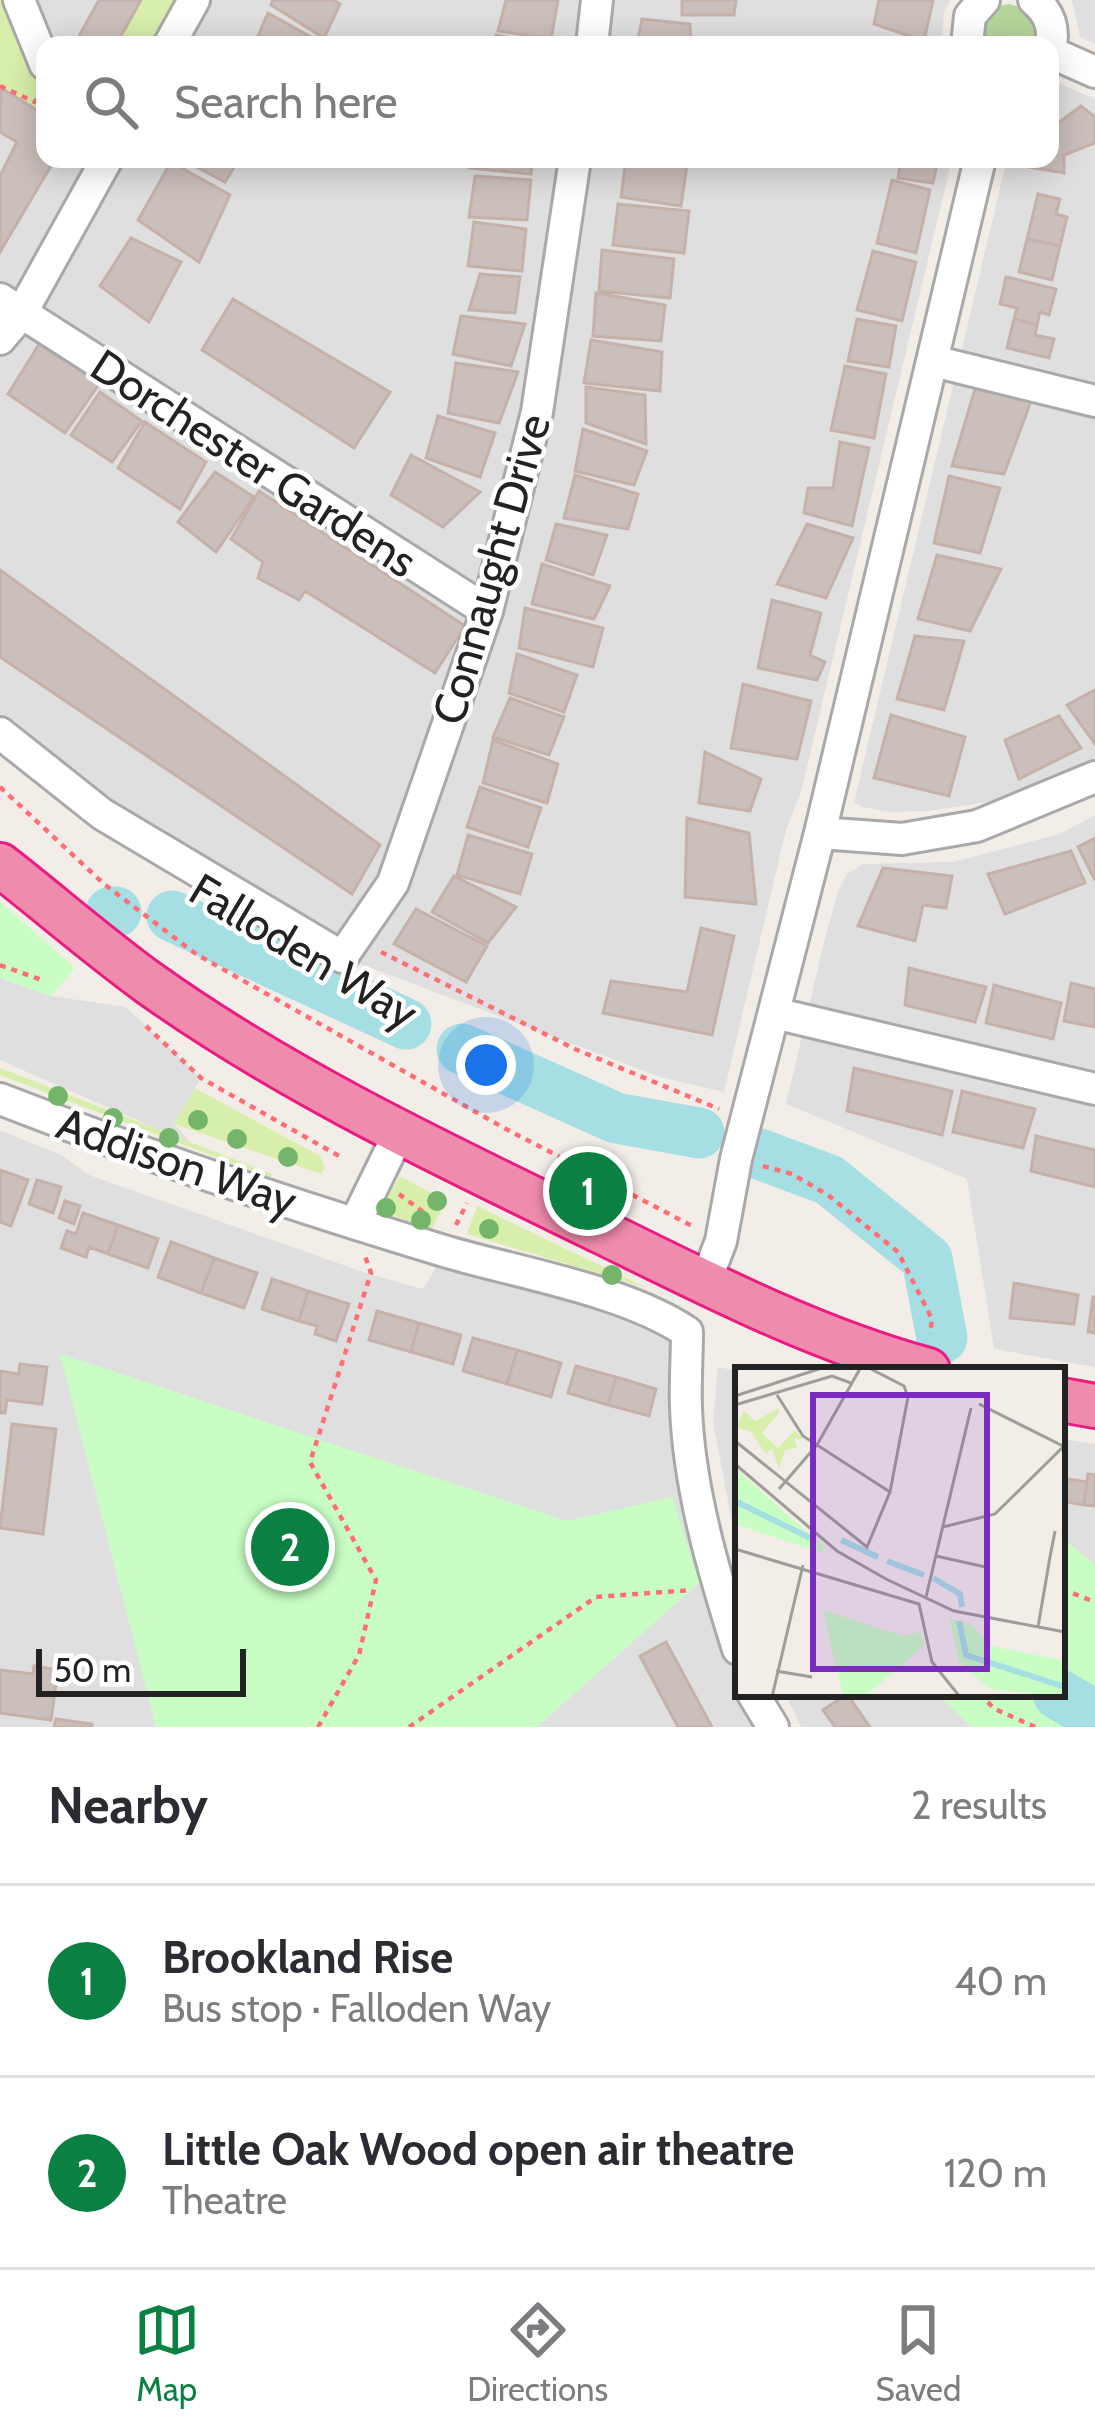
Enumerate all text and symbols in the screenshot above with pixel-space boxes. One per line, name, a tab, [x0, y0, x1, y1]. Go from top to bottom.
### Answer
search box	[36, 36, 1059, 168]
icon: search	[78, 69, 144, 135]
text: Search here	[174, 75, 398, 129]
street label: Dorchester Gardens	[81, 338, 427, 588]
street label: Connaught Drive	[421, 408, 561, 730]
street label: Falloden Way	[180, 862, 428, 1040]
your location	[456, 1035, 516, 1095]
street label: Addison Way	[50, 1096, 304, 1228]
pin: 1	[549, 1146, 627, 1236]
inset map	[735, 1367, 1065, 1697]
pin: 2	[251, 1502, 329, 1592]
scale bar	[36, 1643, 246, 1696]
text: 50 m	[54, 1650, 131, 1690]
text: Nearby	[48, 1774, 208, 1836]
text: 2 results	[911, 1781, 1047, 1829]
text: Brookland Rise	[162, 1930, 453, 1984]
text: 1	[80, 1957, 94, 2005]
text: 40 m	[954, 1957, 1047, 2005]
text: Bus stop · Falloden Way	[162, 1984, 551, 2032]
text: Little Oak Wood open air theatre	[162, 2122, 794, 2176]
text: 2	[77, 2149, 97, 2197]
text: 120 m	[944, 2149, 1047, 2197]
text: Theatre	[162, 2176, 287, 2224]
tab: Map	[134, 2297, 200, 2409]
tab: Directions	[467, 2297, 608, 2409]
tab: Saved	[876, 2297, 961, 2409]

